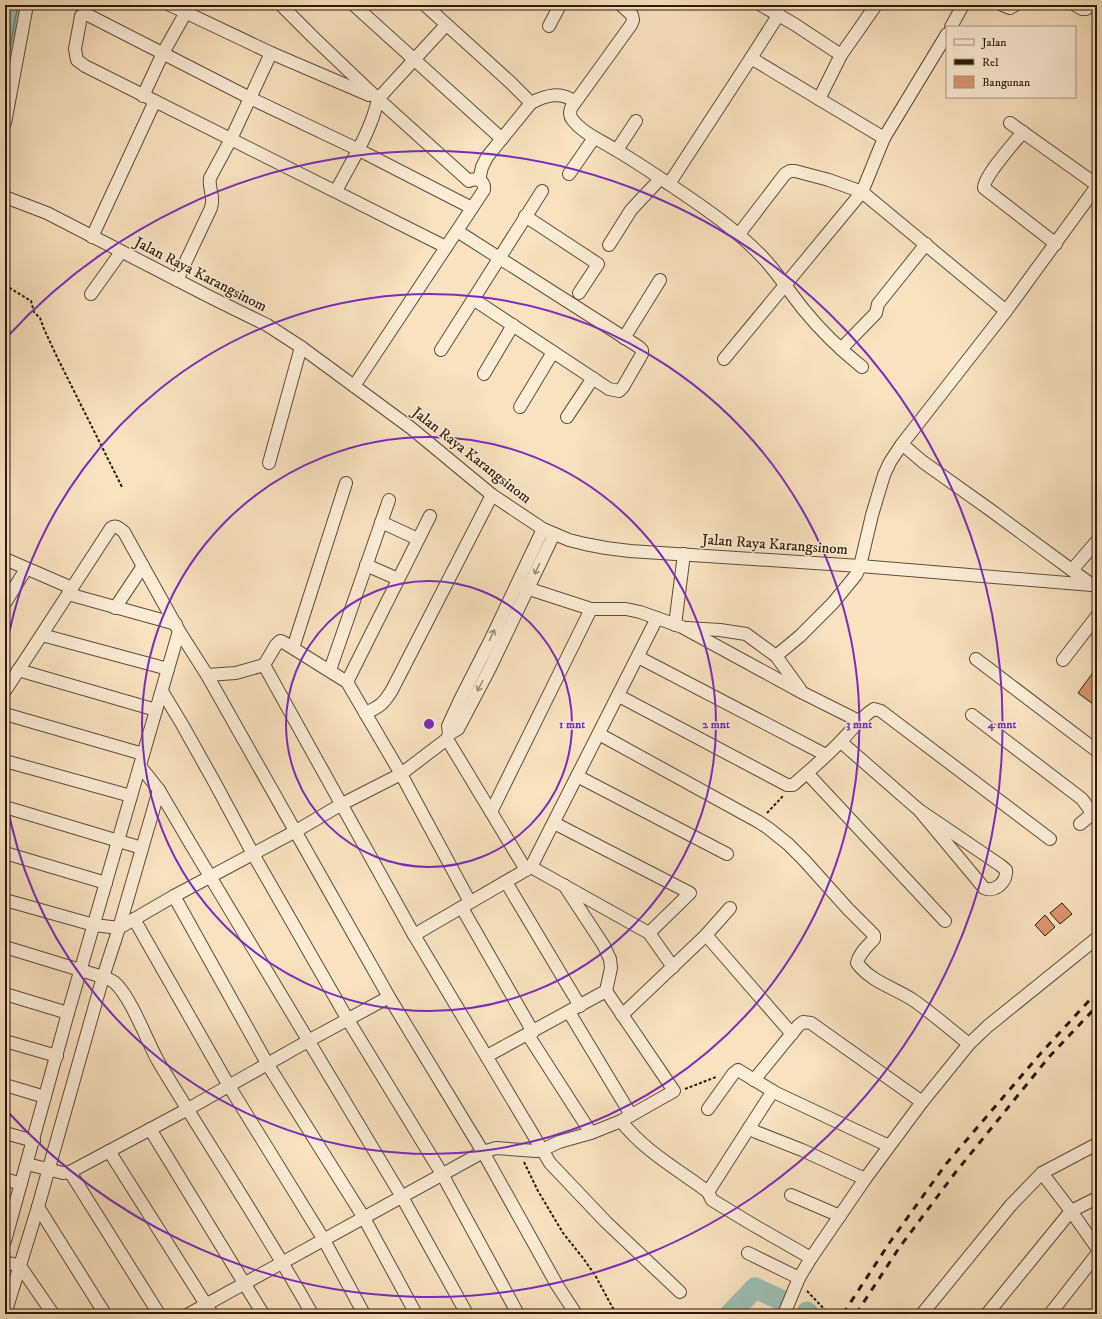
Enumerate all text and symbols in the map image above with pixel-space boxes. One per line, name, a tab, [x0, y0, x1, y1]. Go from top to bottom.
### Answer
legend	[946, 26, 1076, 98]
text: Jalan	[981, 35, 1007, 50]
text: Rel	[982, 55, 999, 70]
text: Bangunan	[982, 75, 1031, 90]
street label: Jalan Raya Karangsinom	[130, 232, 270, 316]
street label: Jalan Raya Karangsinom	[407, 402, 535, 508]
street label: Jalan Raya Karangsinom	[699, 530, 849, 559]
one-way arrow	[533, 563, 540, 575]
one-way arrow	[489, 630, 497, 642]
one-way arrow	[476, 680, 484, 692]
centre of rings	[422, 717, 436, 731]
text: 1 mnt	[559, 717, 585, 732]
text: 2 mnt	[702, 717, 730, 732]
text: 3 mnt	[846, 717, 872, 732]
text: 4 mnt	[987, 717, 1016, 732]

